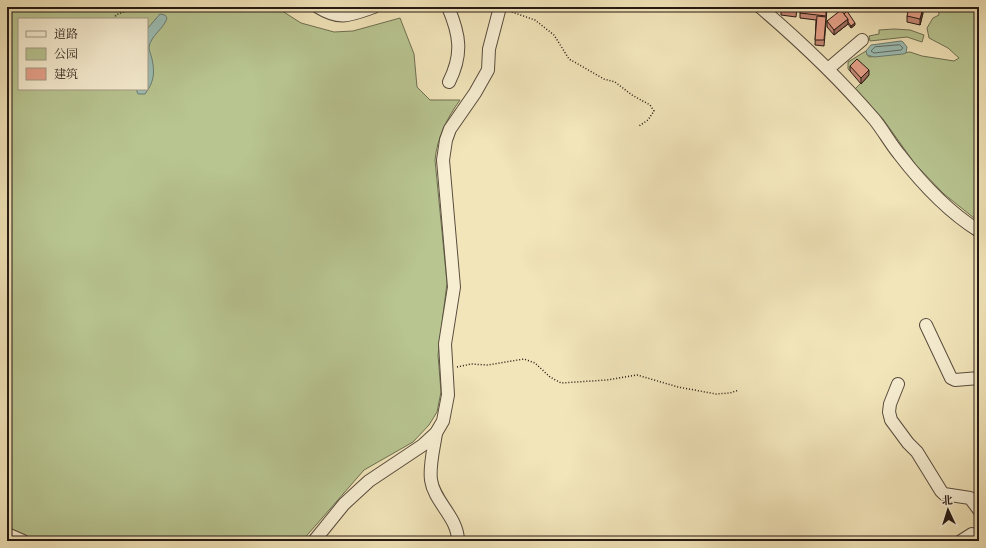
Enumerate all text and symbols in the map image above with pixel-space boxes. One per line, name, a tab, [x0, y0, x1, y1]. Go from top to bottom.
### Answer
legend	[18, 18, 148, 90]
text: 道路	[54, 26, 78, 42]
text: 公园	[54, 46, 78, 62]
text: 建筑	[54, 66, 78, 82]
north arrow	[928, 490, 968, 530]
text: 北	[941, 493, 953, 507]

